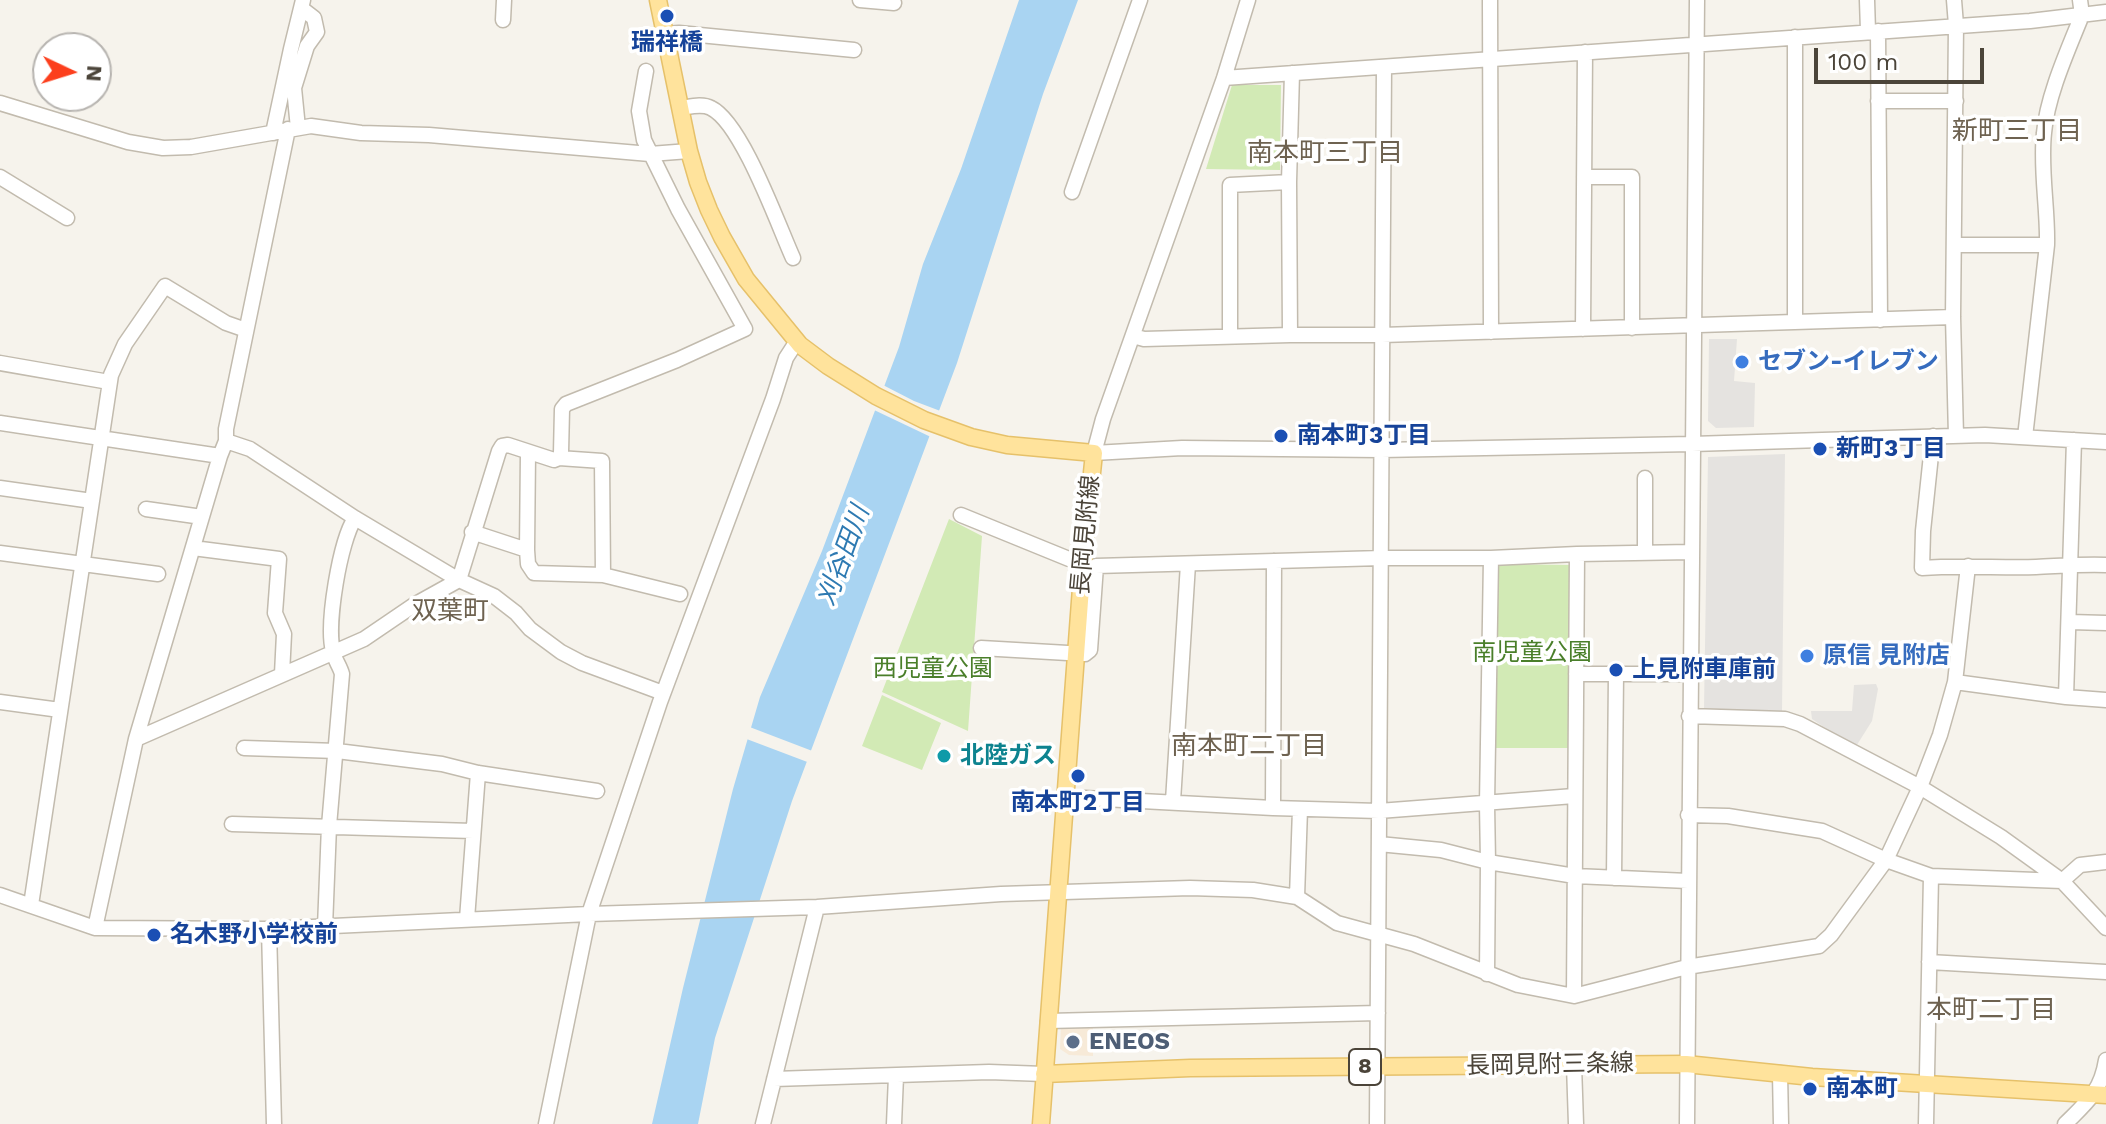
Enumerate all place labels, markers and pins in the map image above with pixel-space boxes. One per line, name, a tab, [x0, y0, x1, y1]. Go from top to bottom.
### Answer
marker: 瑞祥橋	[658, 7, 676, 25]
place label: 瑞祥橋	[631, 29, 703, 57]
place label: セブン-イレブン	[1758, 348, 1939, 376]
marker: セブン-イレブン	[1733, 353, 1751, 371]
place label: 南本町3丁目	[1297, 422, 1431, 450]
marker: 南本町3丁目	[1272, 427, 1290, 445]
place label: 新町3丁目	[1836, 435, 1946, 463]
marker: 新町3丁目	[1811, 440, 1829, 458]
place label: 原信 見附店	[1823, 642, 1950, 670]
marker: 原信 見附店	[1798, 647, 1816, 665]
place label: 上見附車庫前	[1632, 656, 1776, 684]
marker: 上見附車庫前	[1607, 661, 1625, 679]
place label: 北陸ガス	[960, 742, 1056, 770]
marker: 北陸ガス	[935, 747, 953, 765]
marker: 南本町2丁目	[1069, 767, 1087, 785]
place label: 南本町2丁目	[1011, 789, 1145, 817]
place label: 名木野小学校前	[170, 921, 338, 949]
marker: 名木野小学校前	[145, 926, 163, 944]
place label: ENEOS	[1089, 1028, 1170, 1056]
marker: ENEOS	[1064, 1033, 1082, 1051]
place label: 南本町	[1826, 1075, 1898, 1103]
marker: 南本町	[1801, 1080, 1819, 1098]

